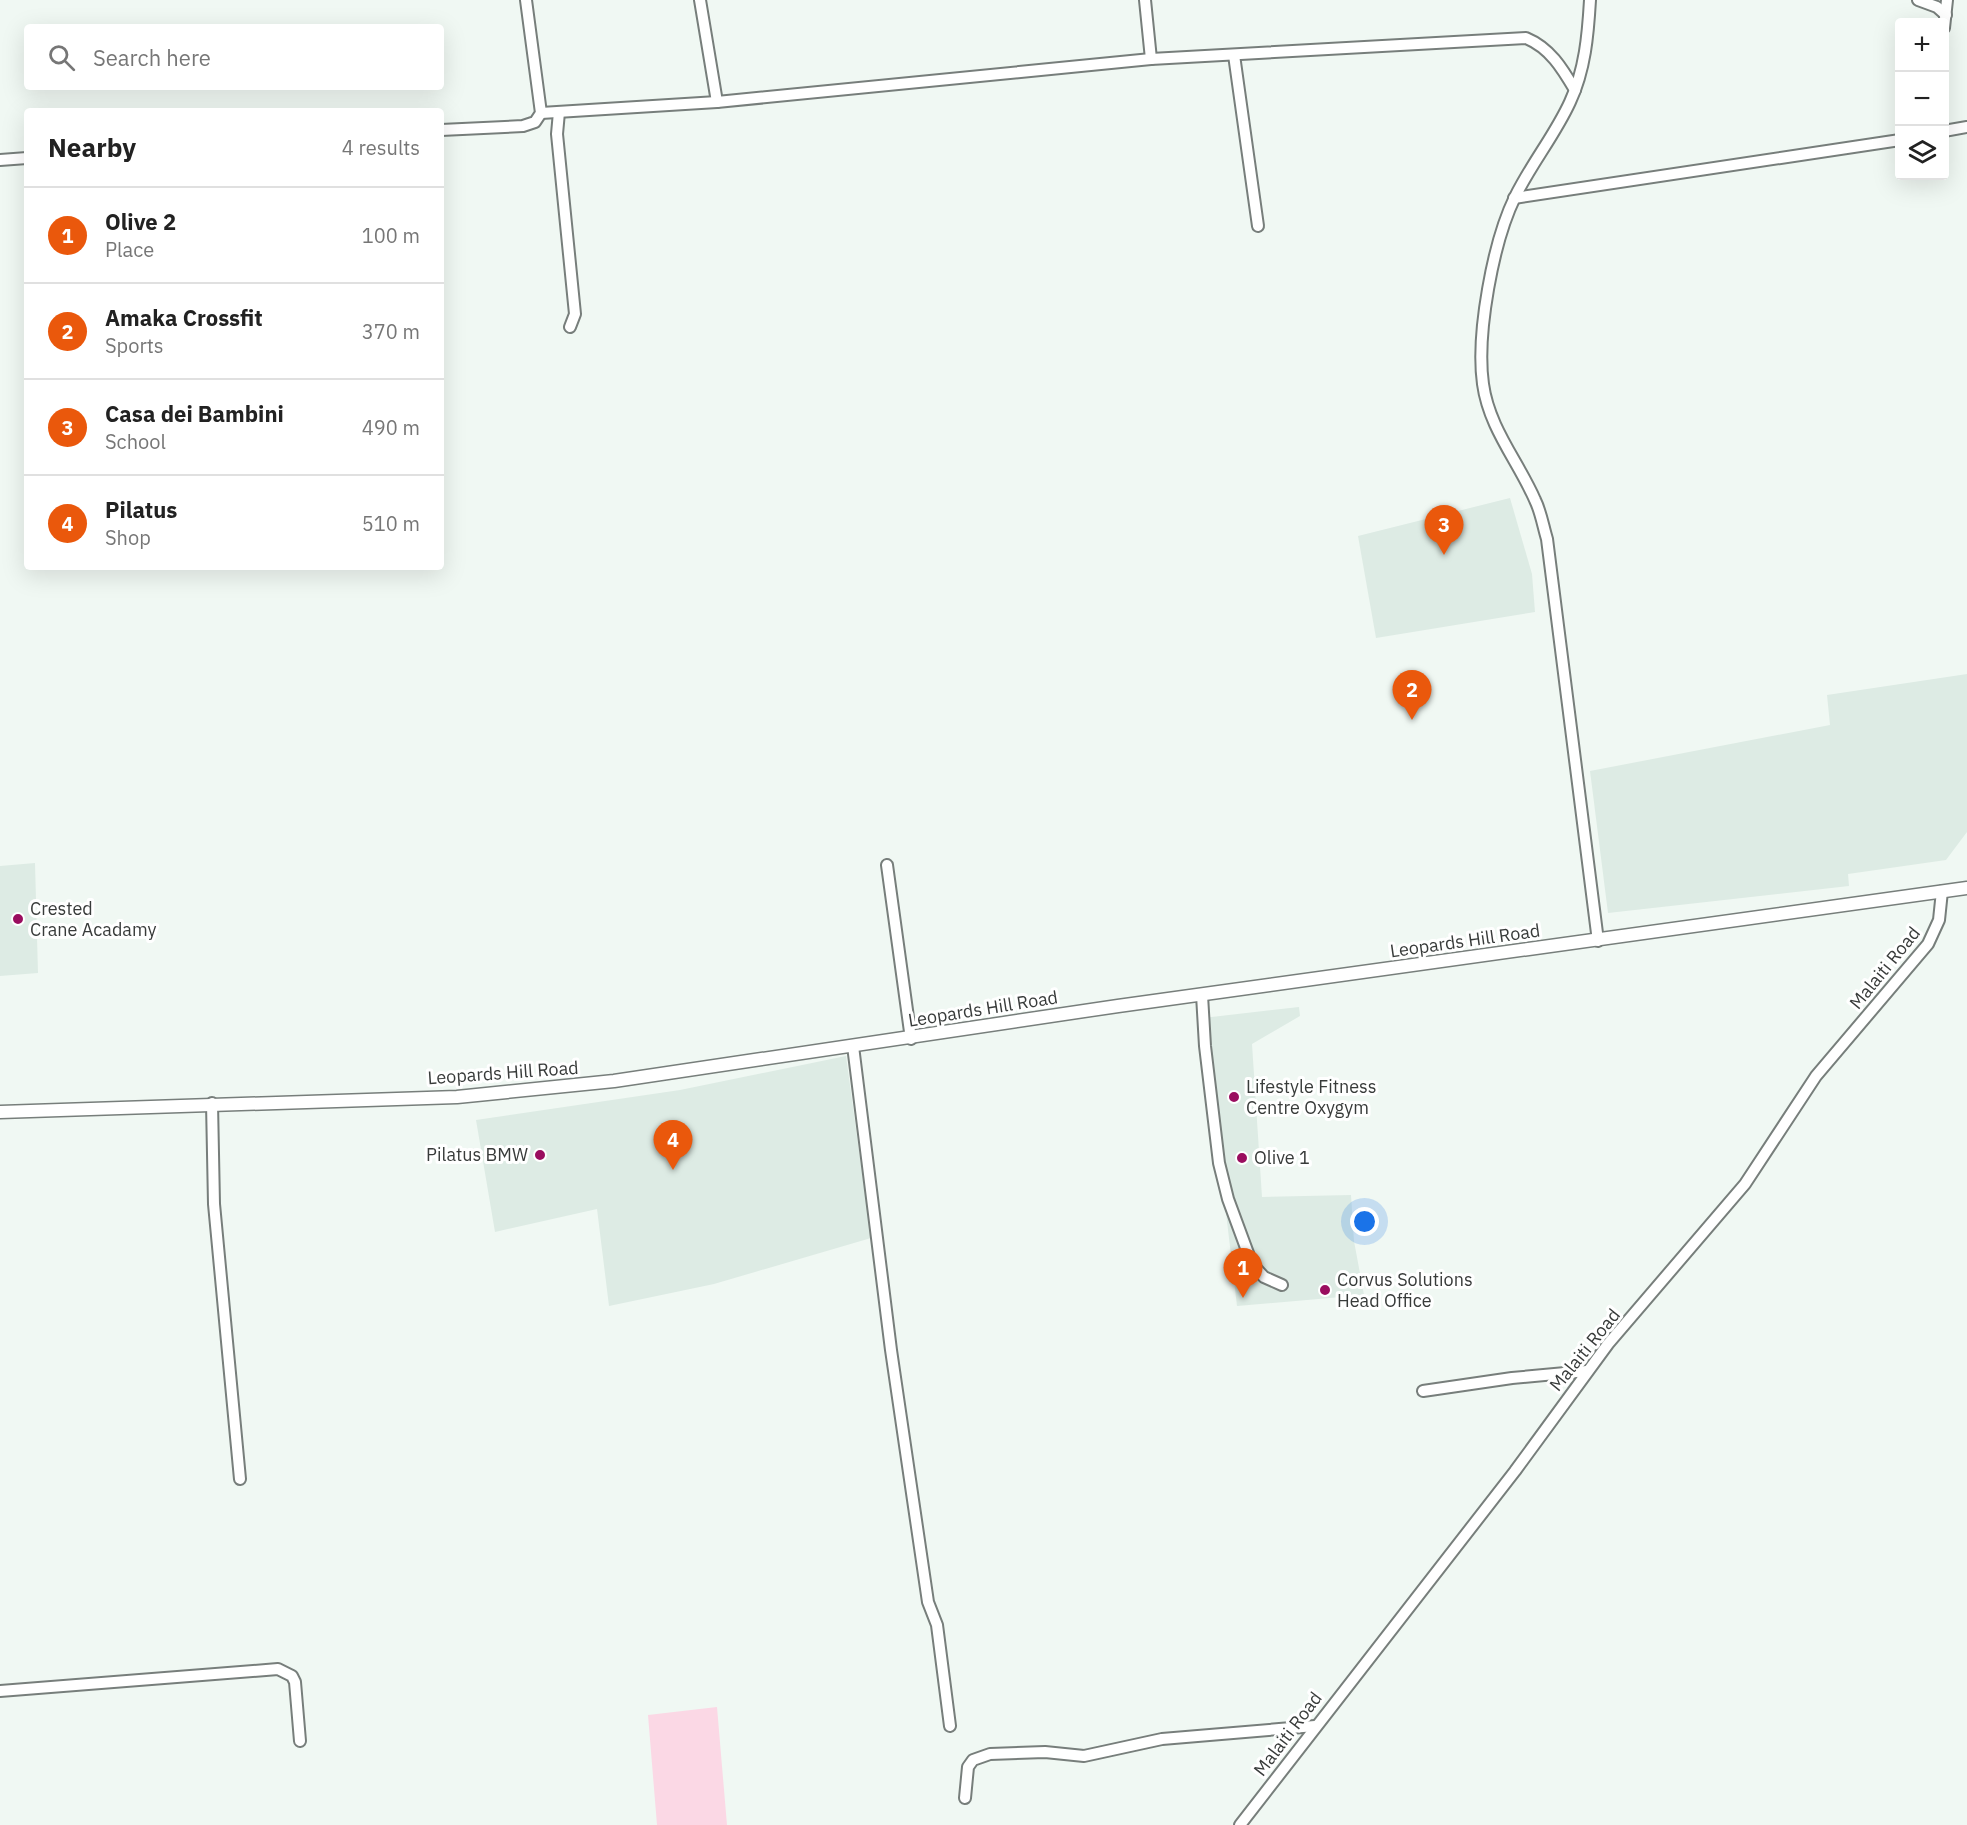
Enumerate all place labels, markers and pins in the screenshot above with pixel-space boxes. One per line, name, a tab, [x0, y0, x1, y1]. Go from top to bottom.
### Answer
pin: 3	[1424, 506, 1464, 555]
pin: 2	[1392, 670, 1432, 720]
place label: Crested Crane Acadamy	[30, 897, 157, 941]
marker: Crested Crane Acadamy	[11, 912, 25, 926]
place label: Lifestyle Fitness Centre Oxygym	[1246, 1075, 1377, 1119]
marker: Lifestyle Fitness Centre Oxygym	[1227, 1090, 1241, 1104]
pin: 4	[654, 1120, 692, 1170]
place label: Pilatus BMW	[426, 1143, 528, 1166]
place label: Olive 1	[1254, 1146, 1310, 1169]
marker: Pilatus BMW	[533, 1148, 547, 1162]
marker: Olive 1	[1235, 1151, 1249, 1165]
pin: 1	[1224, 1248, 1262, 1298]
place label: Corvus Solutions Head Office	[1337, 1268, 1473, 1312]
marker: Corvus Solutions Head Office	[1318, 1283, 1332, 1297]

